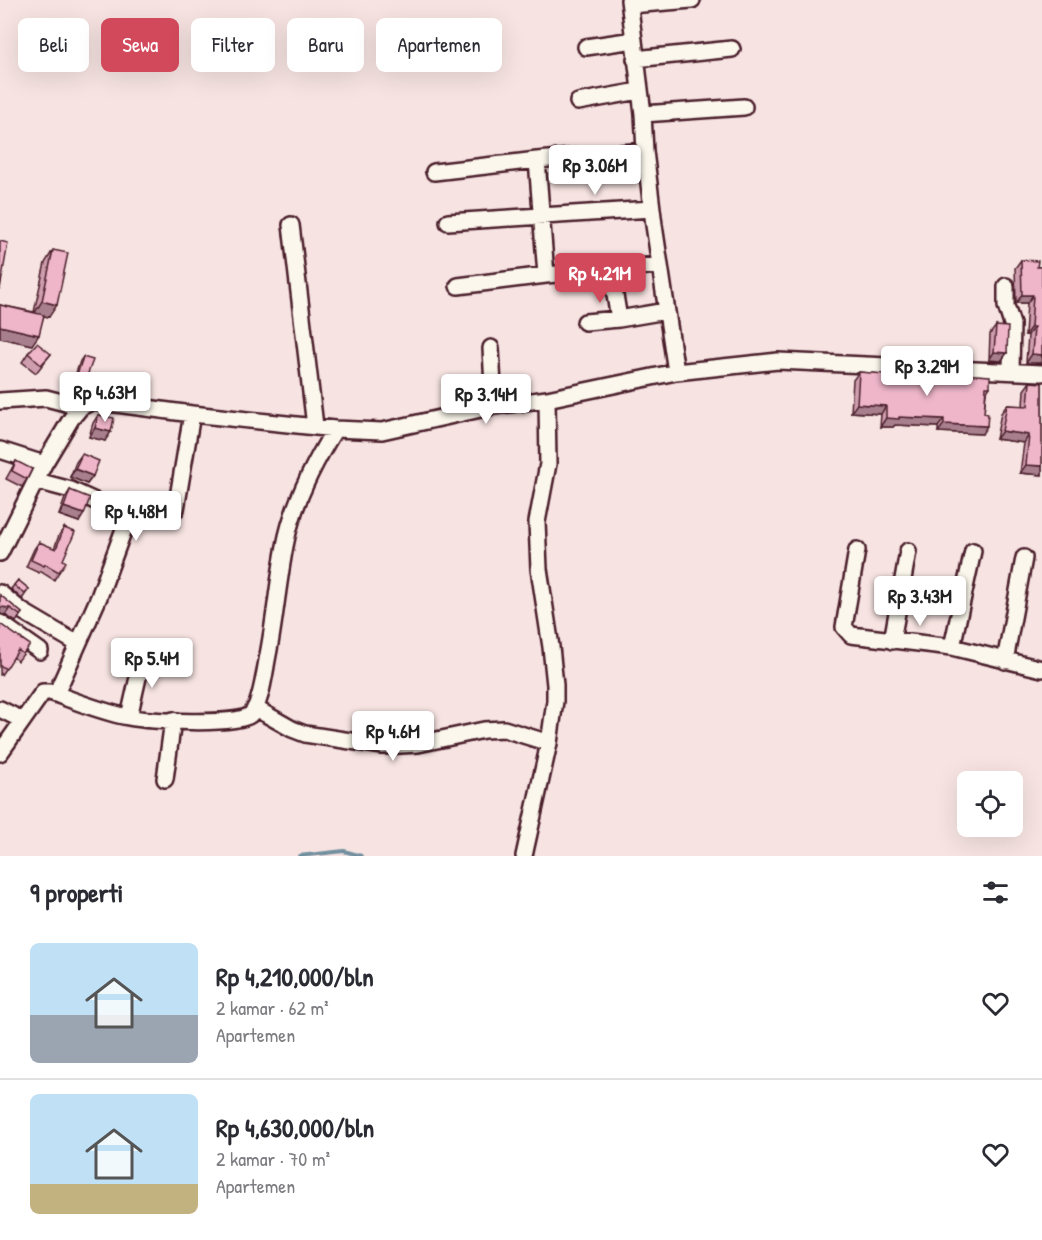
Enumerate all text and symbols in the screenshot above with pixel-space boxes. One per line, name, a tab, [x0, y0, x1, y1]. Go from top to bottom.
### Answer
chip: Beli	[18, 18, 89, 72]
chip: Sewa	[101, 18, 179, 72]
chip: Filter	[191, 18, 275, 72]
chip: Baru	[287, 18, 364, 72]
chip: Apartemen	[376, 18, 502, 72]
pin: Rp 3.06M	[533, 145, 657, 196]
text: Rp 3.06M	[563, 151, 627, 178]
pin: Rp 4.21M	[538, 253, 662, 304]
text: Rp 4.21M	[569, 259, 631, 286]
pin: Rp 3.29M	[865, 346, 989, 397]
text: Rp 3.29M	[895, 352, 959, 379]
pin: Rp 4.63M	[43, 372, 167, 423]
pin: Rp 3.14M	[424, 374, 548, 425]
text: Rp 4.63M	[74, 378, 136, 405]
text: Rp 3.14M	[455, 380, 517, 407]
pin: Rp 4.48M	[74, 491, 198, 542]
text: Rp 4.48M	[105, 497, 167, 524]
pin: Rp 3.43M	[858, 576, 982, 627]
text: Rp 3.43M	[888, 582, 952, 609]
pin: Rp 5.4M	[97, 638, 207, 689]
text: Rp 5.4M	[125, 644, 179, 671]
pin: Rp 4.6M	[338, 711, 448, 762]
text: Rp 4.6M	[366, 717, 420, 744]
map controls	[957, 771, 1023, 837]
button: locate	[957, 771, 1023, 837]
text: 9 properti	[30, 875, 123, 910]
icon: filters	[979, 876, 1012, 909]
text: Rp 4,210,000/bln	[216, 959, 374, 994]
icon: home	[78, 967, 150, 1039]
icon: heart	[979, 987, 1012, 1020]
text: 2 kamar · 62 m²	[216, 994, 329, 1021]
text: Apartemen	[216, 1021, 295, 1048]
text: Rp 4,630,000/bln	[216, 1110, 374, 1145]
icon: home	[78, 1118, 150, 1190]
icon: heart	[979, 1138, 1012, 1171]
text: 2 kamar · 70 m²	[216, 1145, 330, 1172]
text: Apartemen	[216, 1172, 295, 1199]

